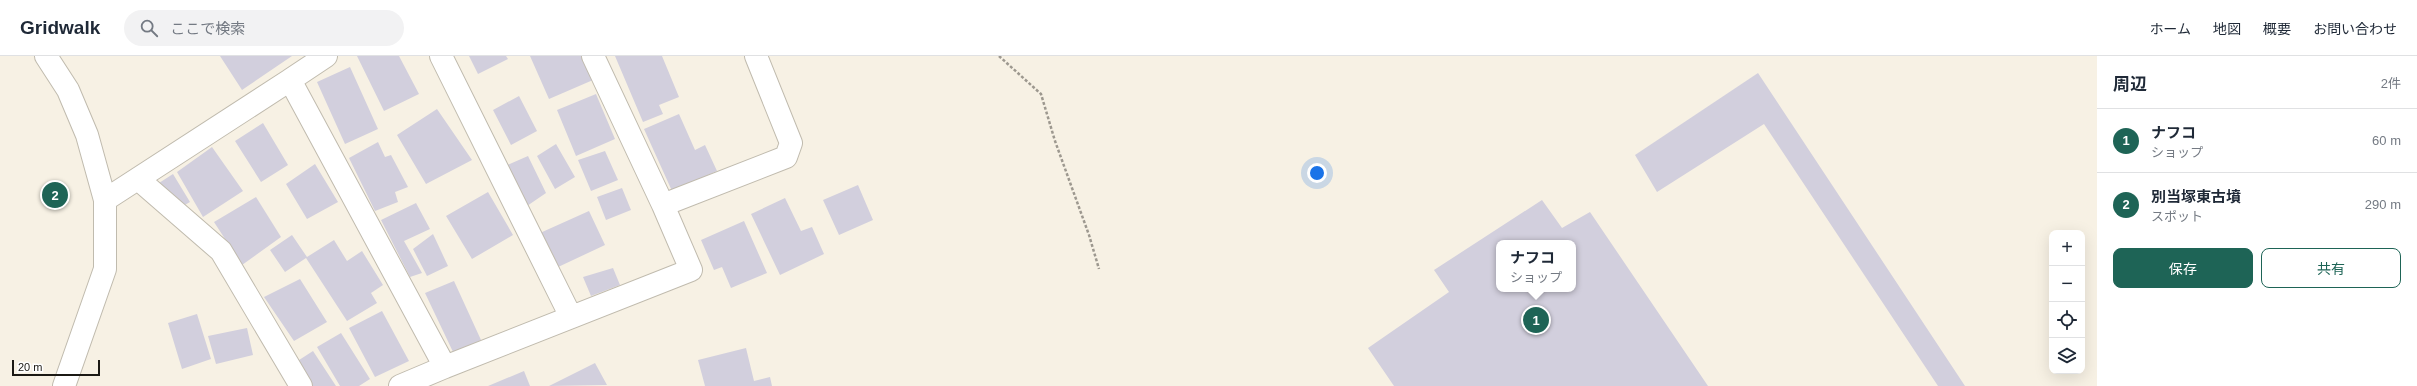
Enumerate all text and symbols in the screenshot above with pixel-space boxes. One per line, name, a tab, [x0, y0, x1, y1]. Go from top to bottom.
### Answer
search box	[124, 10, 404, 46]
text: Gridwalk	[20, 17, 100, 38]
icon: search	[138, 17, 160, 39]
text: ここで検索	[170, 20, 245, 37]
text: ホーム	[2149, 21, 2191, 37]
text: 地図	[2213, 21, 2241, 37]
text: 概要	[2263, 21, 2291, 37]
text: お問い合わせ	[2313, 21, 2397, 37]
text: 周辺	[2113, 75, 2147, 94]
text: 2件	[2381, 76, 2401, 91]
text: ナフコ	[2151, 124, 2196, 141]
text: 1	[2122, 133, 2130, 148]
text: 60 m	[2372, 133, 2401, 148]
text: ショップ	[2151, 145, 2203, 160]
your location	[1307, 163, 1327, 183]
pin: 2	[42, 180, 68, 210]
text: 別当塚東古墳	[2151, 188, 2241, 205]
text: 2	[2122, 197, 2130, 212]
text: 290 m	[2365, 197, 2401, 212]
text: スポット	[2151, 209, 2203, 224]
map controls	[2049, 230, 2085, 374]
button: +	[2049, 230, 2085, 266]
popup	[1496, 240, 1576, 292]
button: 保存	[2113, 248, 2253, 288]
button: 共有	[2261, 248, 2401, 288]
text: ナフコ	[1510, 249, 1555, 266]
button: −	[2049, 266, 2085, 302]
text: ショップ	[1510, 270, 1562, 285]
button: locate	[2049, 302, 2085, 338]
pin: 1	[1523, 305, 1549, 335]
button: layers	[2049, 338, 2085, 374]
scale bar	[12, 358, 100, 377]
text: 20 m	[18, 361, 42, 373]

